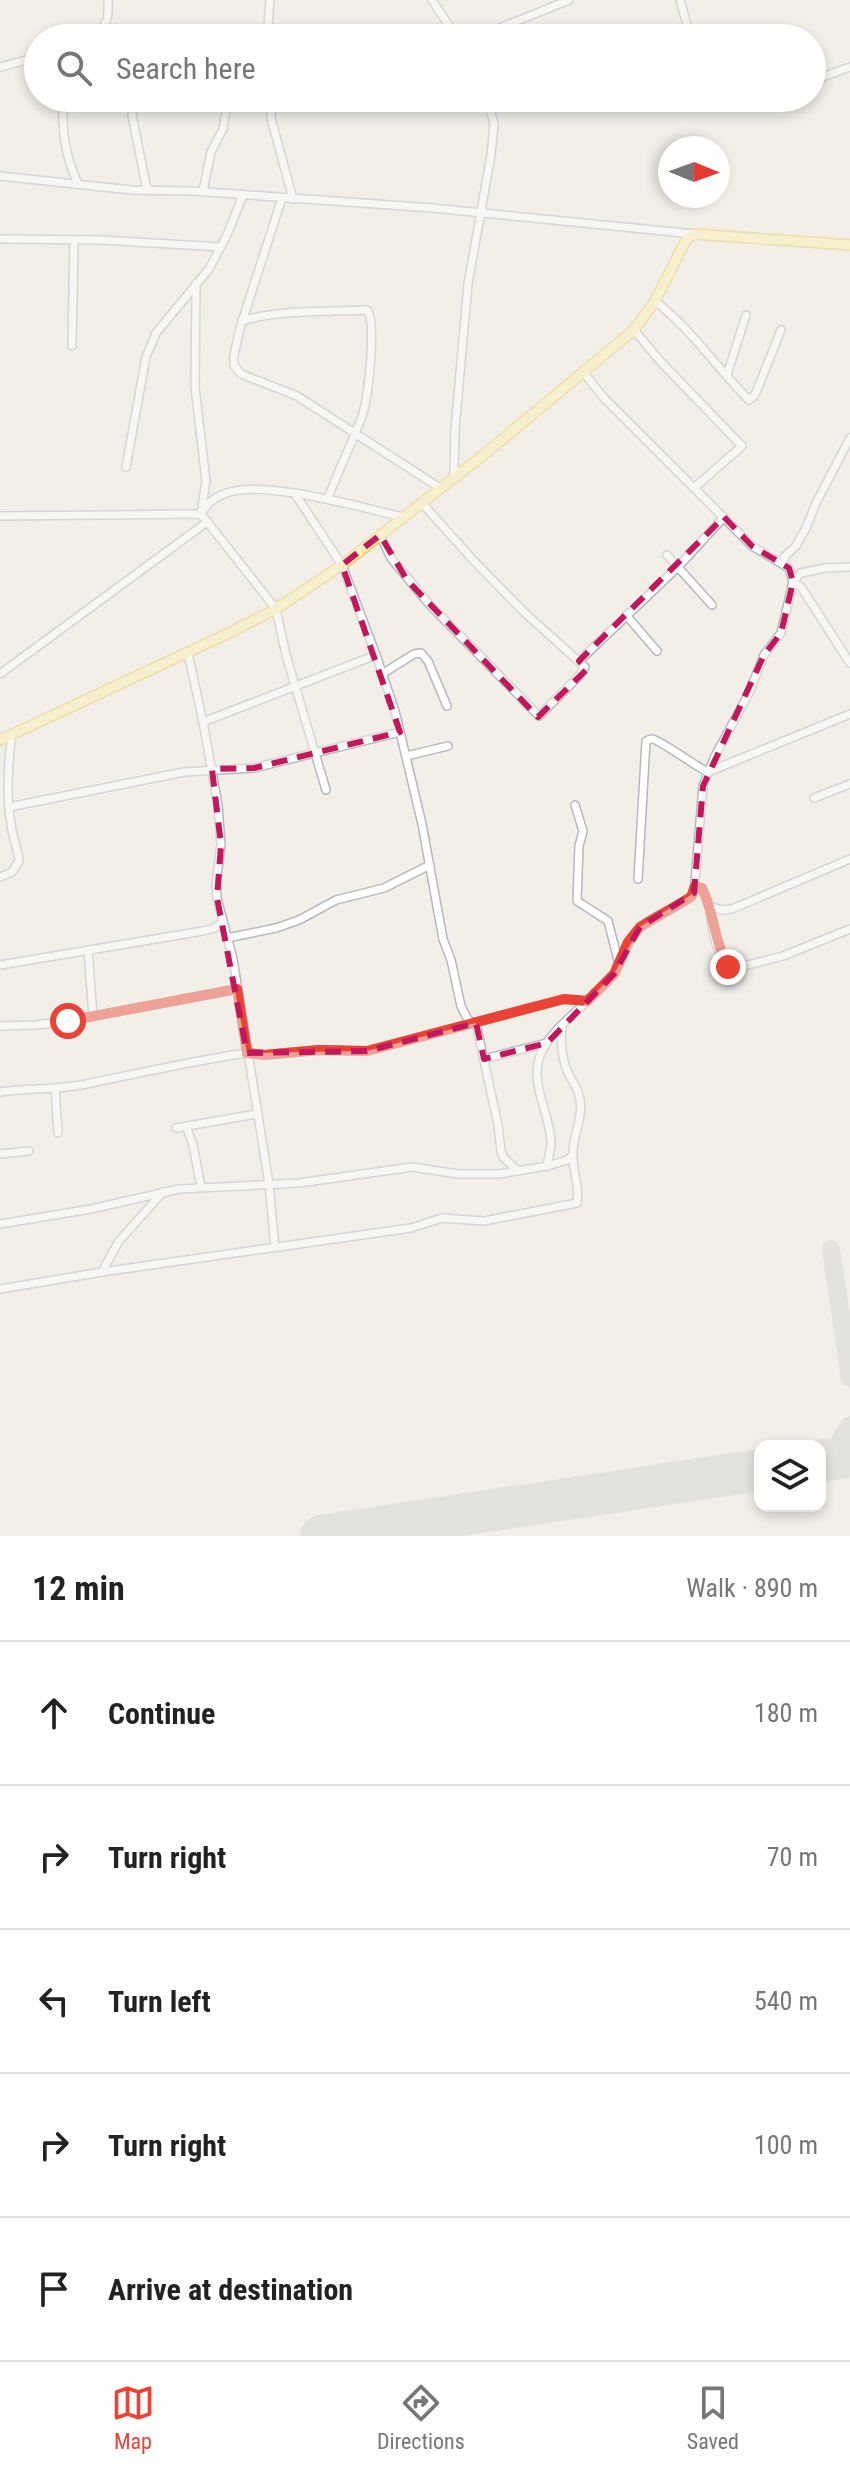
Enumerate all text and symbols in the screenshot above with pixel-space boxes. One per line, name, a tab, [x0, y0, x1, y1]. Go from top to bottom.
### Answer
search box	[24, 24, 826, 112]
icon: search	[52, 46, 96, 90]
text: Search here	[116, 51, 256, 86]
north arrow	[658, 136, 730, 208]
route end	[710, 949, 746, 985]
route start	[50, 1003, 86, 1039]
map controls	[754, 1440, 826, 1512]
button: layers	[754, 1440, 826, 1512]
text: 12 min	[32, 1568, 125, 1608]
text: Walk · 890 m	[686, 1573, 818, 1603]
icon: ahead	[32, 1691, 76, 1735]
text: Continue	[108, 1696, 215, 1731]
text: 180 m	[754, 1698, 818, 1728]
icon: right	[32, 1835, 76, 1879]
text: Turn right	[108, 1840, 226, 1875]
text: 70 m	[767, 1842, 818, 1872]
icon: left	[32, 1979, 76, 2023]
text: Turn left	[108, 1984, 211, 2019]
text: 540 m	[754, 1986, 818, 2016]
icon: right	[32, 2123, 76, 2167]
text: Turn right	[108, 2128, 226, 2163]
text: 100 m	[754, 2130, 818, 2160]
icon: arrive	[32, 2267, 76, 2311]
text: Arrive at destination	[108, 2272, 353, 2307]
tab: Map	[111, 2381, 155, 2454]
tab: Directions	[377, 2381, 465, 2454]
tab: Saved	[687, 2381, 739, 2454]

